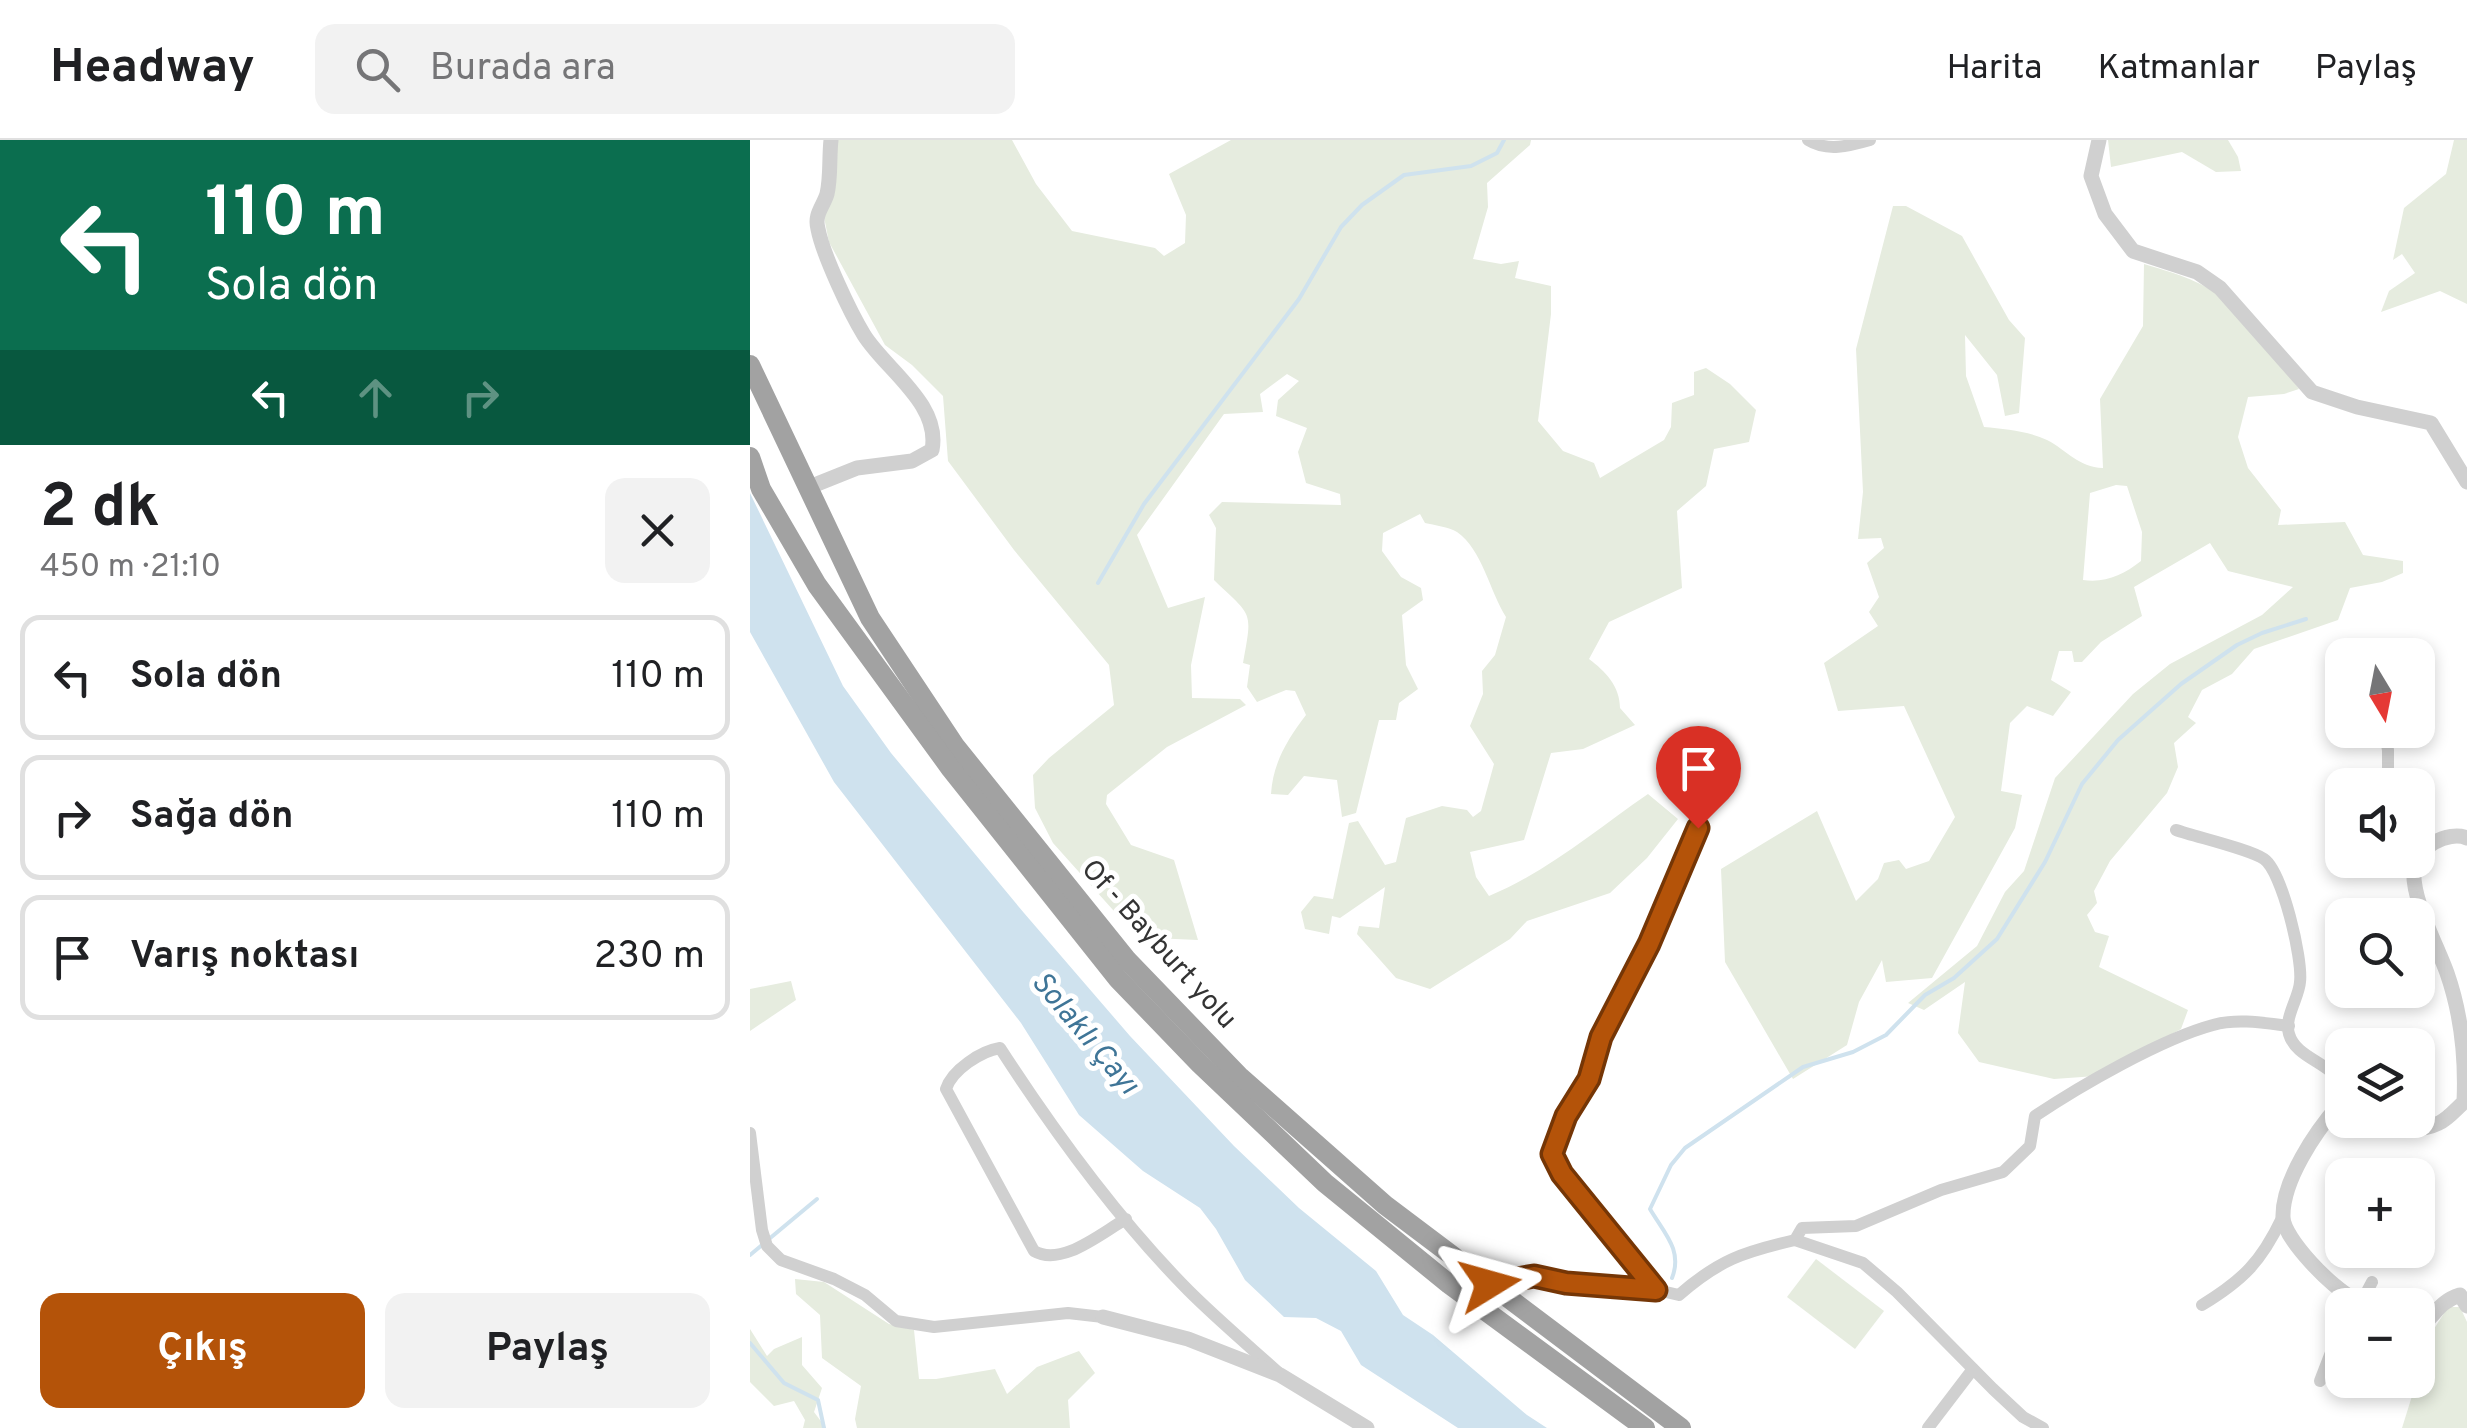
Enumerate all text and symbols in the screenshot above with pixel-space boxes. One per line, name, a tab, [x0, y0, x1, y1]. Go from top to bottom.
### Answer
search box	[315, 24, 1015, 114]
text: Headway	[50, 39, 255, 99]
icon: search	[350, 42, 405, 97]
text: Burada ara	[430, 45, 616, 94]
text: Harita	[1947, 47, 2042, 91]
text: Katmanlar	[2097, 47, 2260, 91]
text: Paylaş	[2315, 47, 2417, 91]
text: 110 m	[205, 172, 386, 261]
icon: left	[40, 180, 170, 310]
text: Sola dön	[205, 259, 378, 316]
icon: left	[243, 370, 298, 425]
icon: ahead	[348, 370, 403, 425]
icon: right	[453, 370, 508, 425]
text: 2 dk	[40, 472, 160, 548]
button: close	[605, 478, 710, 583]
text: 450 m · 21:10	[40, 548, 221, 588]
north arrow	[2325, 638, 2435, 748]
map controls	[2325, 638, 2435, 1398]
icon: left	[45, 650, 100, 705]
text: Sola dön	[130, 653, 282, 702]
text: 110 m	[611, 653, 705, 702]
pin	[1656, 726, 1741, 829]
icon: arrive	[1671, 741, 1726, 796]
button: sound	[2325, 768, 2435, 878]
icon: right	[45, 790, 100, 845]
text: Sağa dön	[130, 793, 294, 842]
text: 110 m	[611, 793, 705, 842]
street label: Of - Bayburt yolu	[1072, 853, 1244, 1037]
button: search	[2325, 898, 2435, 1008]
icon: arrive	[45, 930, 100, 985]
text: Varış noktası	[130, 933, 359, 982]
text: 230 m	[594, 933, 705, 982]
water label: Solaklı Çayı	[1022, 965, 1146, 1103]
button: layers	[2325, 1028, 2435, 1138]
button: +	[2325, 1158, 2435, 1268]
position arrow	[1438, 1232, 1542, 1336]
button: −	[2325, 1288, 2435, 1398]
button: Çıkış	[40, 1293, 365, 1408]
button: Paylaş	[385, 1293, 710, 1408]

